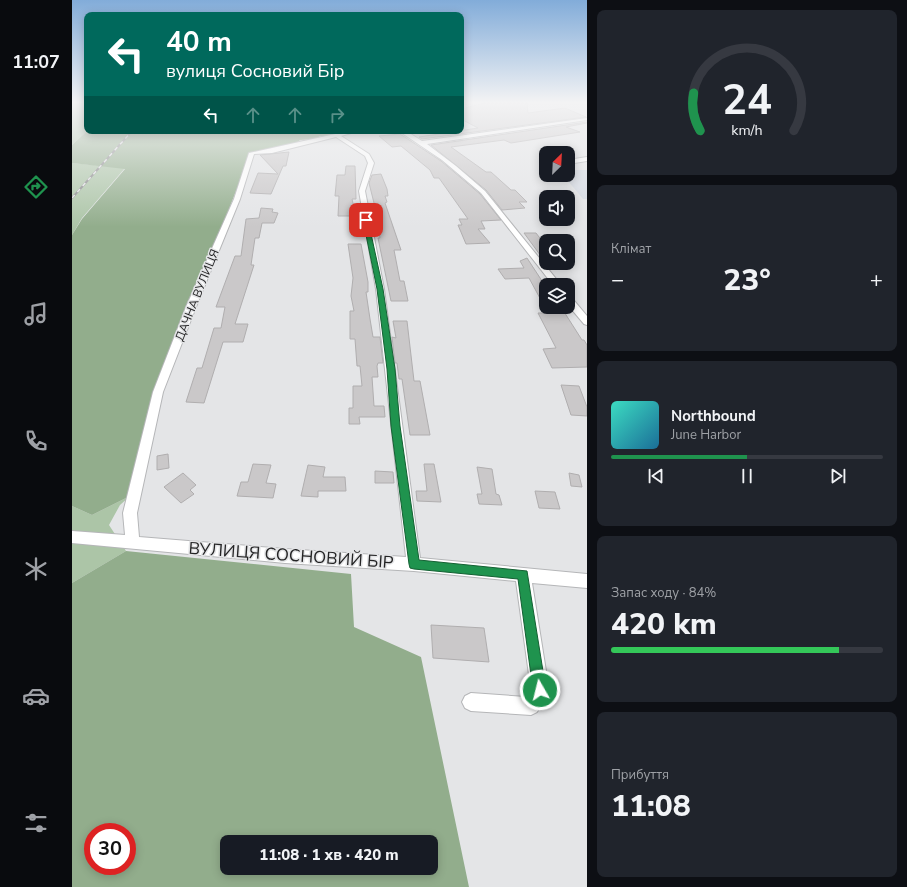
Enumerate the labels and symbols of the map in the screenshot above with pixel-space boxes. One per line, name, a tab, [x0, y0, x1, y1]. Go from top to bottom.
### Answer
north arrow	[539, 146, 575, 182]
pin	[349, 203, 383, 237]
street label: ДАЧНА ВУЛИЦЯ	[171, 247, 223, 343]
street label: ВУЛИЦЯ СОСНОВИЙ БІР	[188, 537, 394, 574]
position arrow	[519, 669, 561, 711]
speed limit sign: 30	[84, 823, 136, 875]

